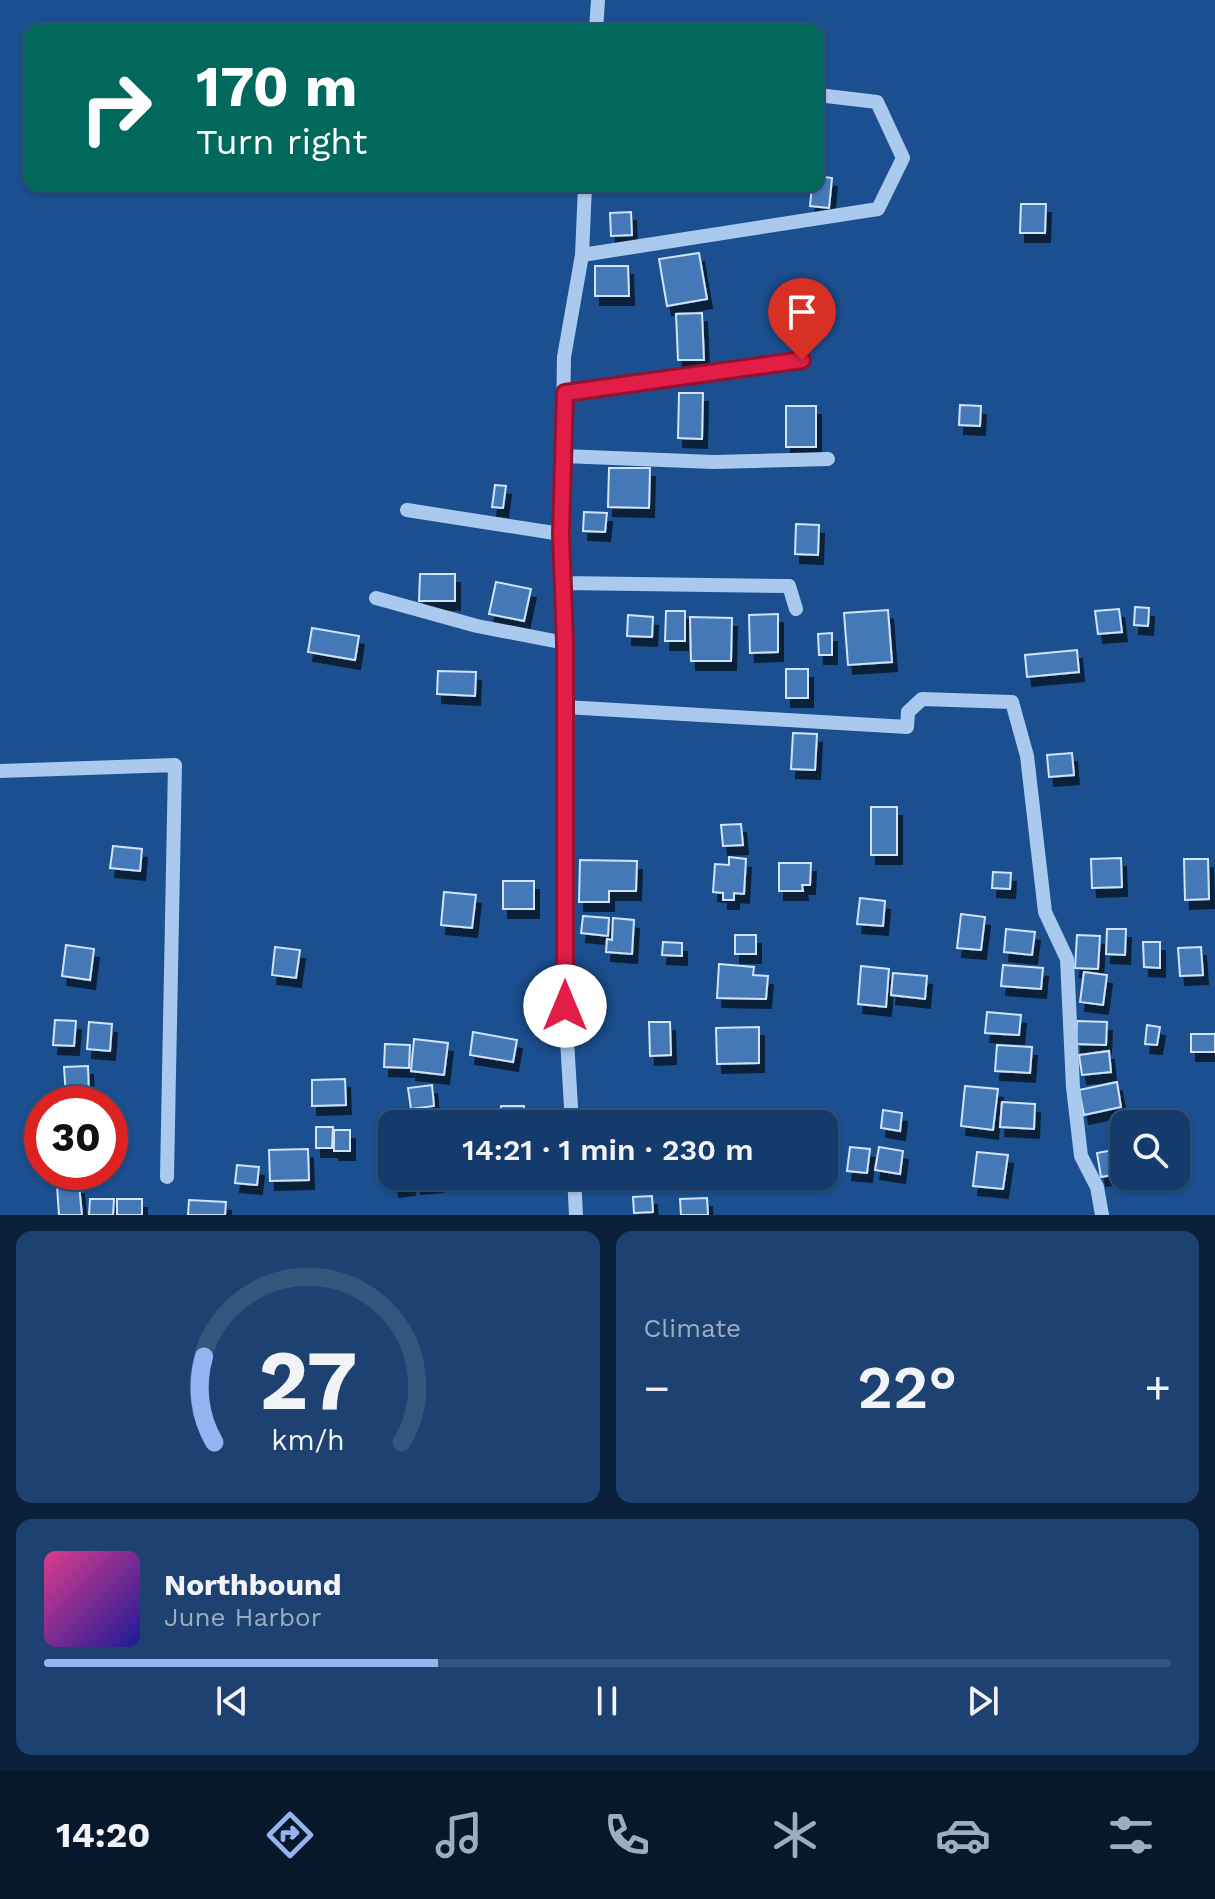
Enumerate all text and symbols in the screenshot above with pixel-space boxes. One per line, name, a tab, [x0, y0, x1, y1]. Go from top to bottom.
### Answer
text: 170 m	[196, 54, 358, 120]
icon: right	[64, 56, 168, 160]
text: Turn right	[196, 121, 367, 163]
pin	[768, 278, 836, 360]
icon: arrive	[780, 290, 824, 334]
position arrow	[523, 964, 607, 1048]
speed limit sign: 30	[24, 1086, 128, 1190]
map controls	[1110, 1110, 1190, 1190]
button: search	[1110, 1110, 1190, 1190]
text: 14:21 · 1 min · 230 m	[462, 1132, 754, 1167]
text: Climate	[644, 1313, 741, 1343]
text: 27	[258, 1332, 357, 1429]
text: 22°	[857, 1352, 957, 1423]
text: −	[644, 1362, 670, 1414]
text: +	[1144, 1362, 1171, 1414]
text: km/h	[271, 1423, 345, 1457]
text: Northbound	[164, 1567, 341, 1602]
text: June Harbor	[164, 1602, 321, 1632]
icon: previous	[210, 1679, 254, 1723]
icon: pause	[585, 1679, 629, 1723]
icon: next	[961, 1679, 1005, 1723]
icon: directions	[262, 1807, 318, 1863]
icon: music	[431, 1807, 487, 1863]
icon: phone	[599, 1807, 655, 1863]
icon: climate	[767, 1807, 823, 1863]
icon: car	[935, 1807, 991, 1863]
icon: filters	[1103, 1807, 1159, 1863]
text: 14:20	[56, 1814, 150, 1856]

